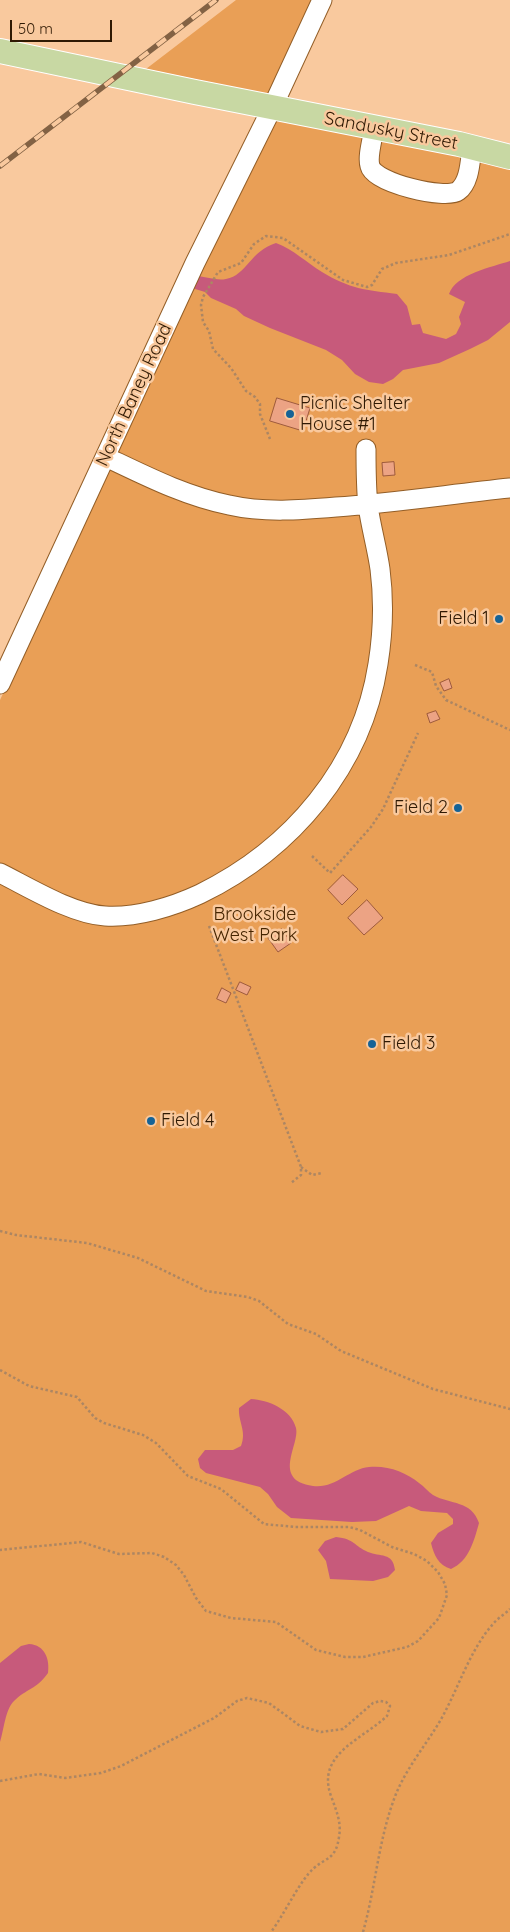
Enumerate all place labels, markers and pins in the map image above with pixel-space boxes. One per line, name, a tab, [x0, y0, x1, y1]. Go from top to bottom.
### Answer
place label: Picnic Shelter House #1	[300, 393, 410, 436]
marker: Picnic Shelter House #1	[284, 408, 296, 420]
place label: Field 1	[438, 608, 489, 630]
marker: Field 1	[493, 613, 505, 625]
place label: Field 2	[394, 797, 448, 819]
marker: Field 2	[452, 802, 464, 814]
place label: Field 3	[382, 1033, 435, 1055]
marker: Field 3	[366, 1038, 378, 1050]
place label: Field 4	[161, 1110, 214, 1132]
marker: Field 4	[145, 1115, 157, 1127]

